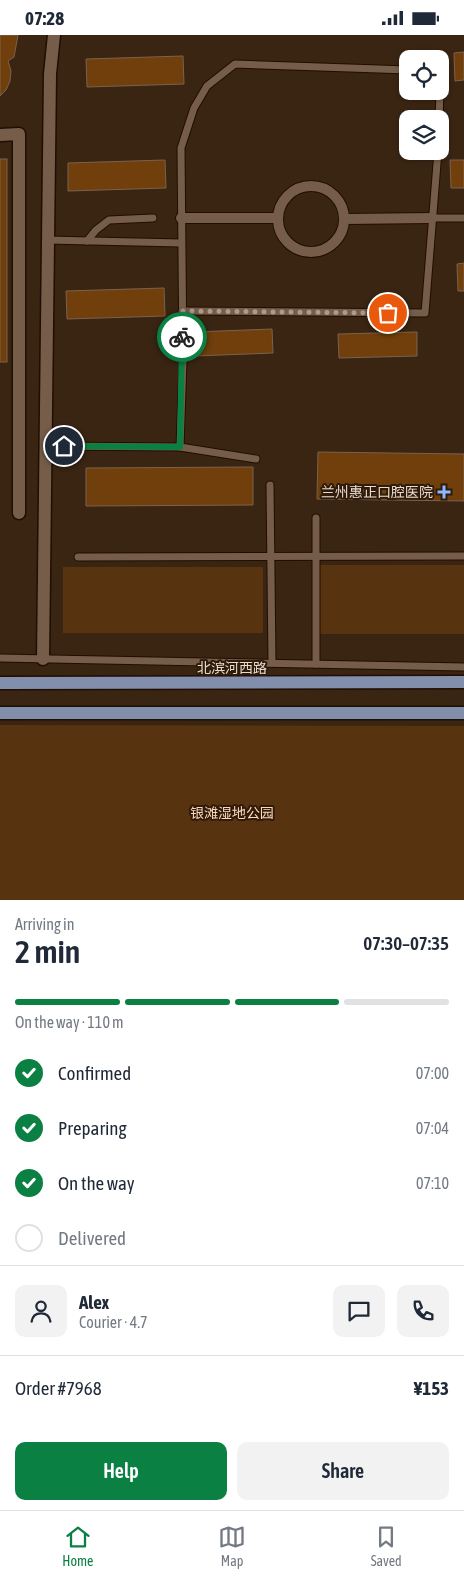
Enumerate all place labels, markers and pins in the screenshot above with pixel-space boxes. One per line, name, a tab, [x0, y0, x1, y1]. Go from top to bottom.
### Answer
pin	[367, 292, 409, 334]
pin	[43, 425, 85, 467]
place label: 兰州惠正口腔医院	[321, 484, 433, 500]
marker: 兰州惠正口腔医院	[437, 485, 451, 499]

